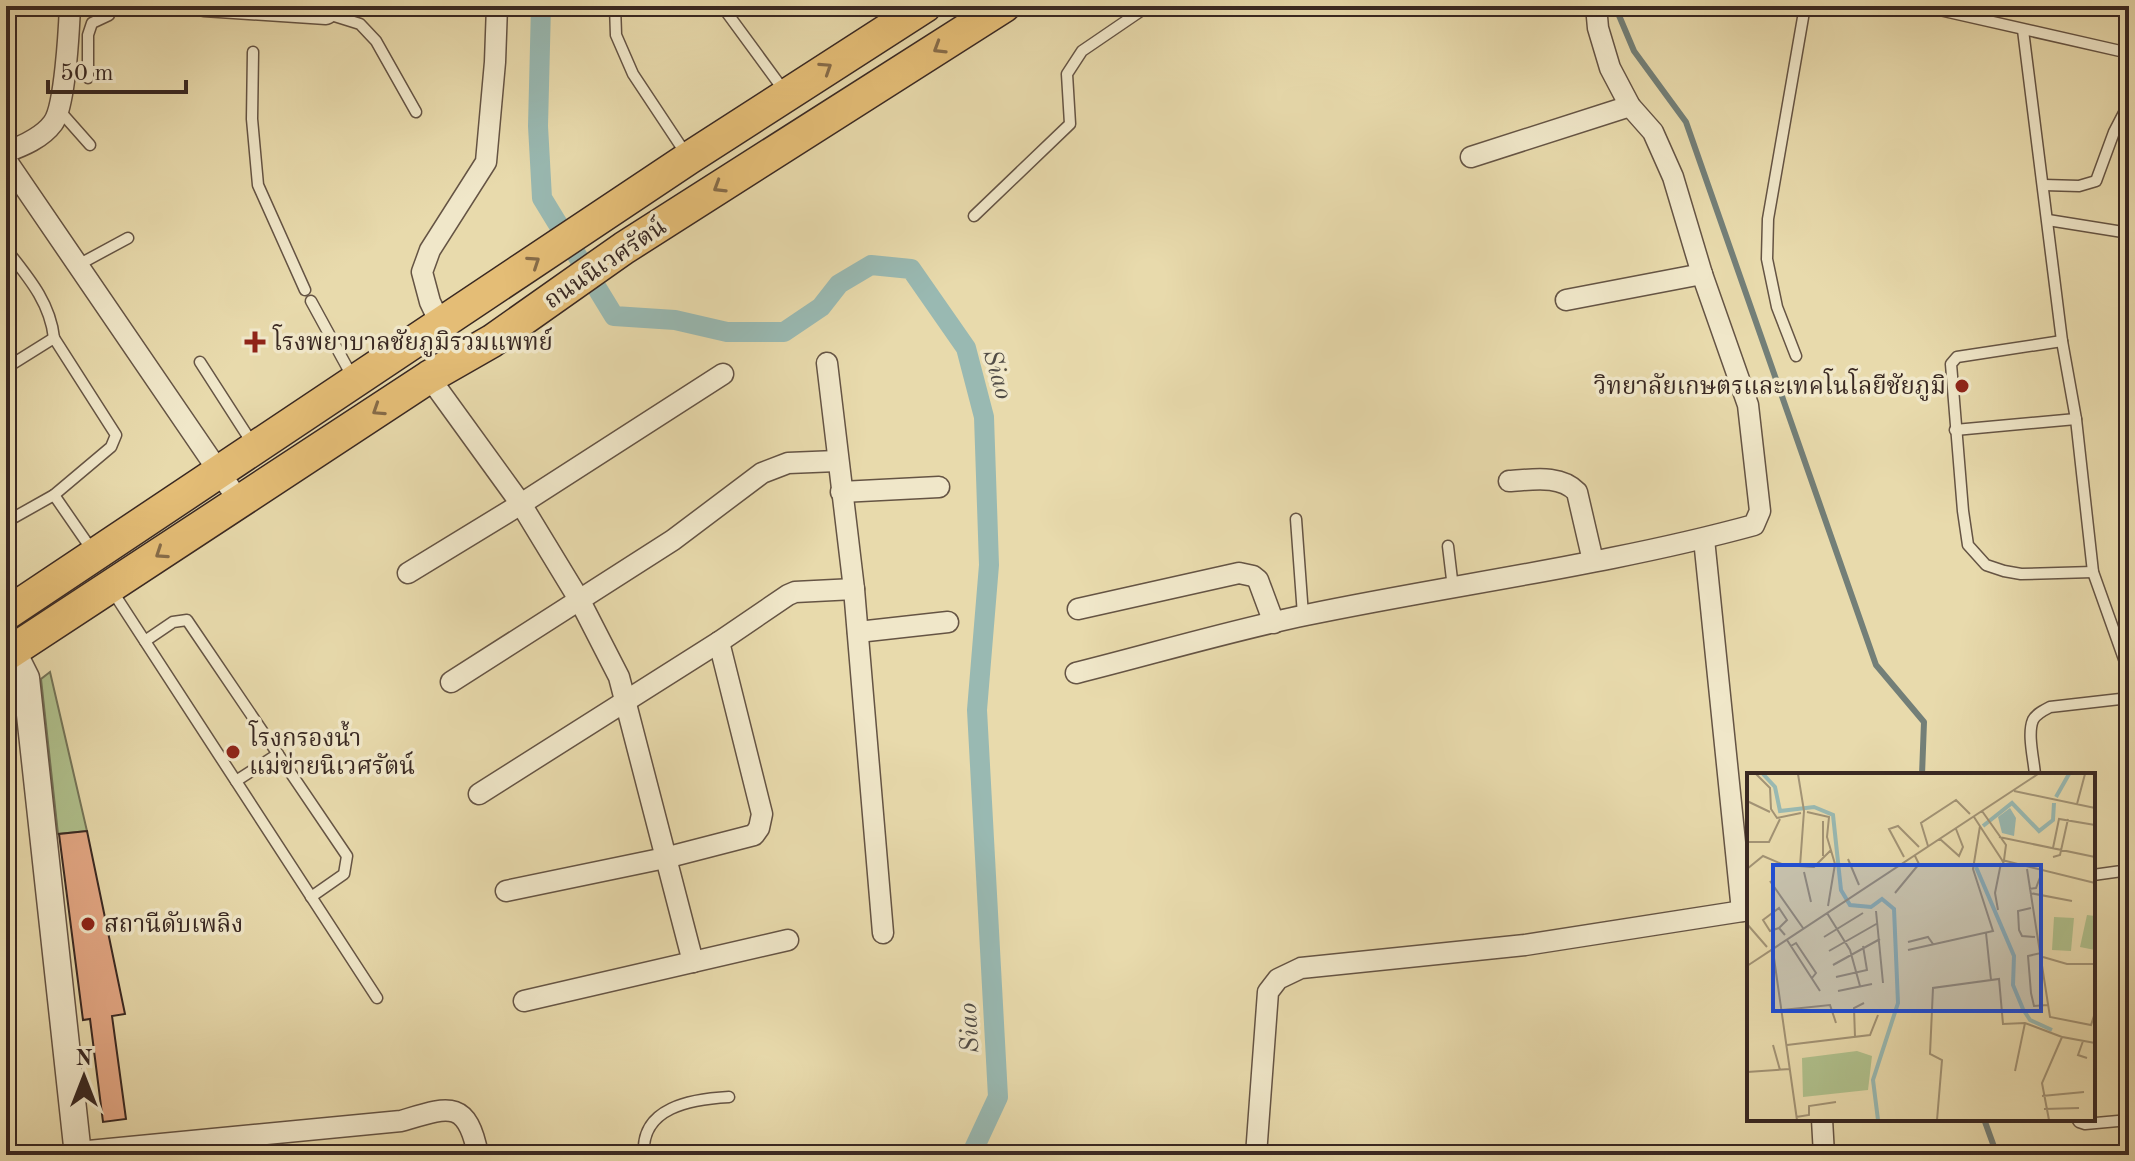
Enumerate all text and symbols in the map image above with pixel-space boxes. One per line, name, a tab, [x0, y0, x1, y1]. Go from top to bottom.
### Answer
one-way arrow	[933, 38, 947, 53]
scale bar	[48, 44, 186, 94]
text: 50 m	[60, 62, 114, 86]
one-way arrow	[817, 63, 832, 78]
one-way arrow	[713, 178, 728, 193]
street label: ถนนนิเวศรัตน์	[537, 210, 671, 314]
one-way arrow	[526, 256, 540, 271]
place label: โรงพยาบาลชัยภูมิรวมแพทย์	[272, 324, 553, 357]
marker: โรงพยาบาลชัยภูมิรวมแพทย์	[244, 331, 266, 353]
water label: Siao	[978, 347, 1017, 403]
place label: วิทยาลัยเกษตรและเทคโนโลยีชัยภูมิ	[1594, 368, 1946, 401]
marker: วิทยาลัยเกษตรและเทคโนโลยีชัยภูมิ	[1953, 377, 1971, 395]
one-way arrow	[372, 401, 387, 416]
one-way arrow	[155, 543, 169, 558]
place label: โรงกรองน้ำ แม่ข่ายนิเวศรัตน์	[248, 720, 415, 780]
marker: โรงกรองน้ำ แม่ข่ายนิเวศรัตน์	[224, 743, 242, 761]
inset map	[1747, 773, 2095, 1121]
place label: สถานีดับเพลิง	[104, 911, 243, 938]
marker: สถานีดับเพลิง	[79, 915, 97, 933]
water label: Siao	[956, 1002, 984, 1054]
north arrow	[44, 1037, 124, 1117]
text: N	[76, 1048, 93, 1070]

